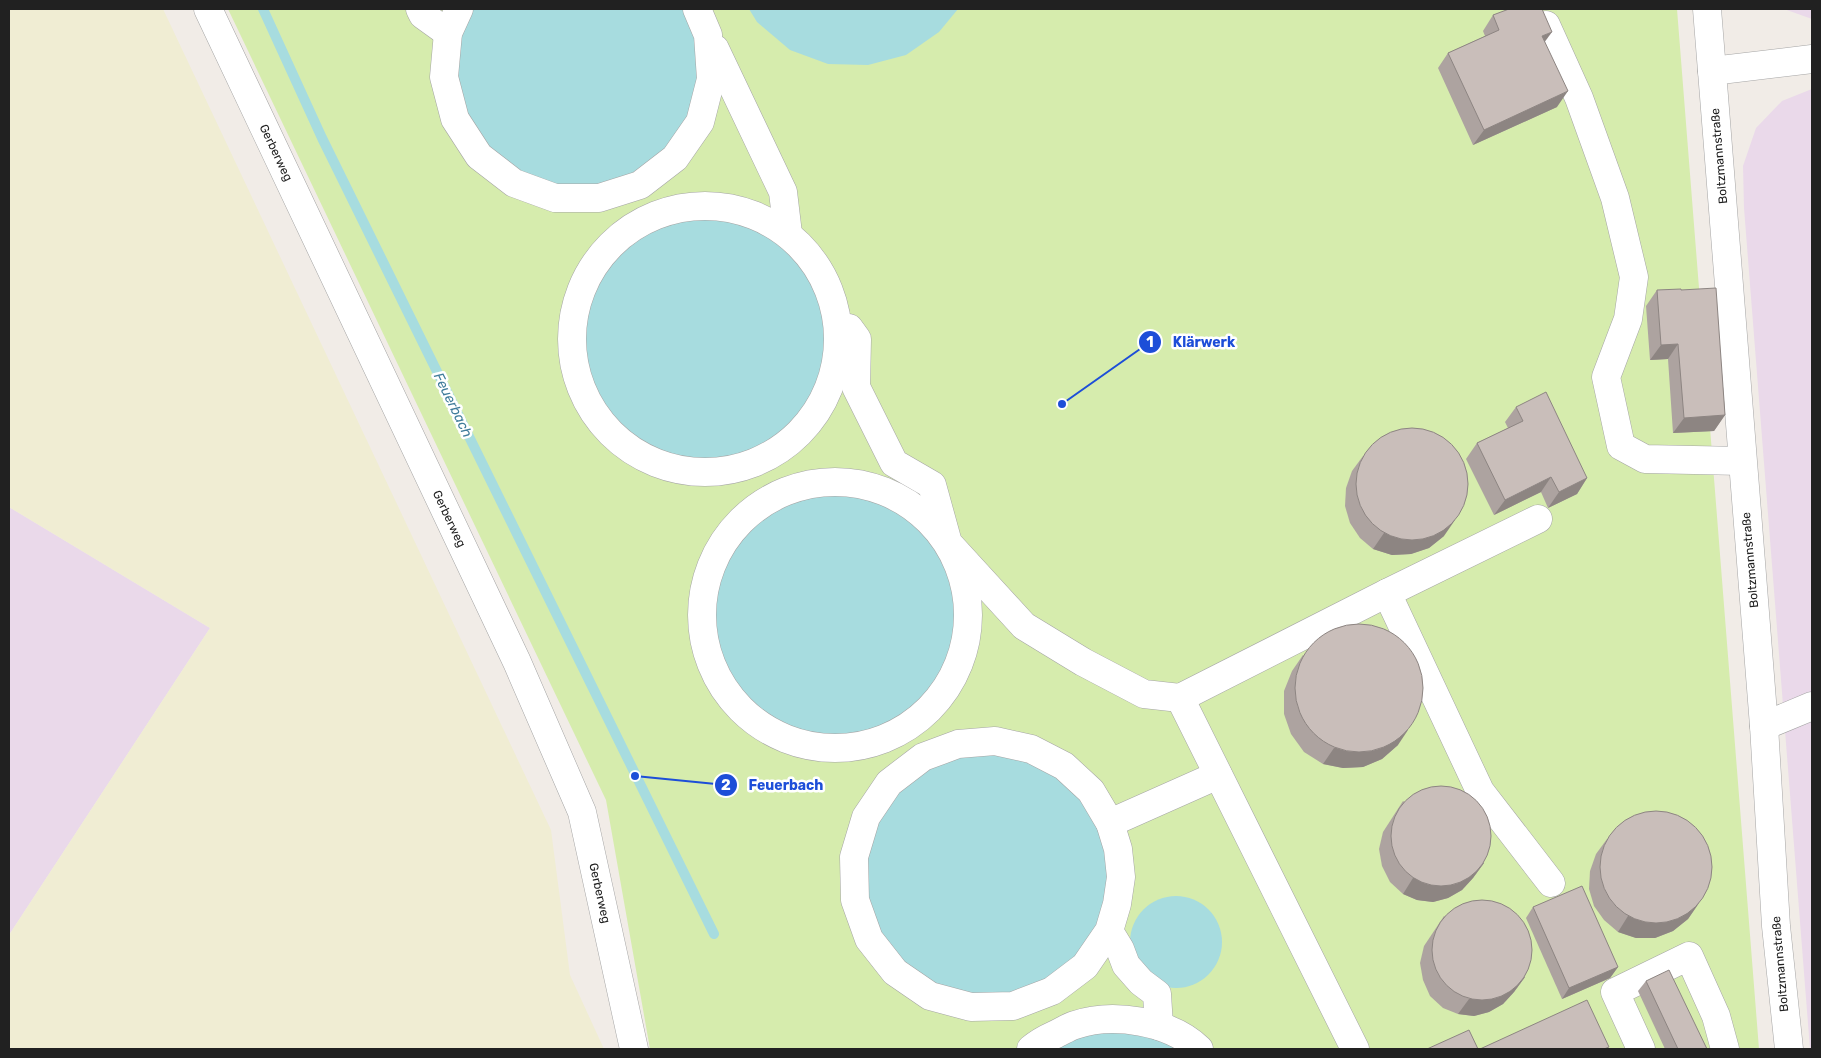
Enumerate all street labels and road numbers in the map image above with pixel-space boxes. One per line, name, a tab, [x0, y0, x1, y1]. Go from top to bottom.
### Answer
street label: Boltzmannstraße	[1708, 107, 1730, 204]
street label: Gerberweg	[257, 122, 295, 183]
street label: Gerberweg	[430, 488, 469, 550]
street label: Boltzmannstraße	[1739, 511, 1761, 608]
street label: Gerberweg	[586, 862, 613, 925]
street label: Boltzmannstraße	[1769, 915, 1791, 1012]

